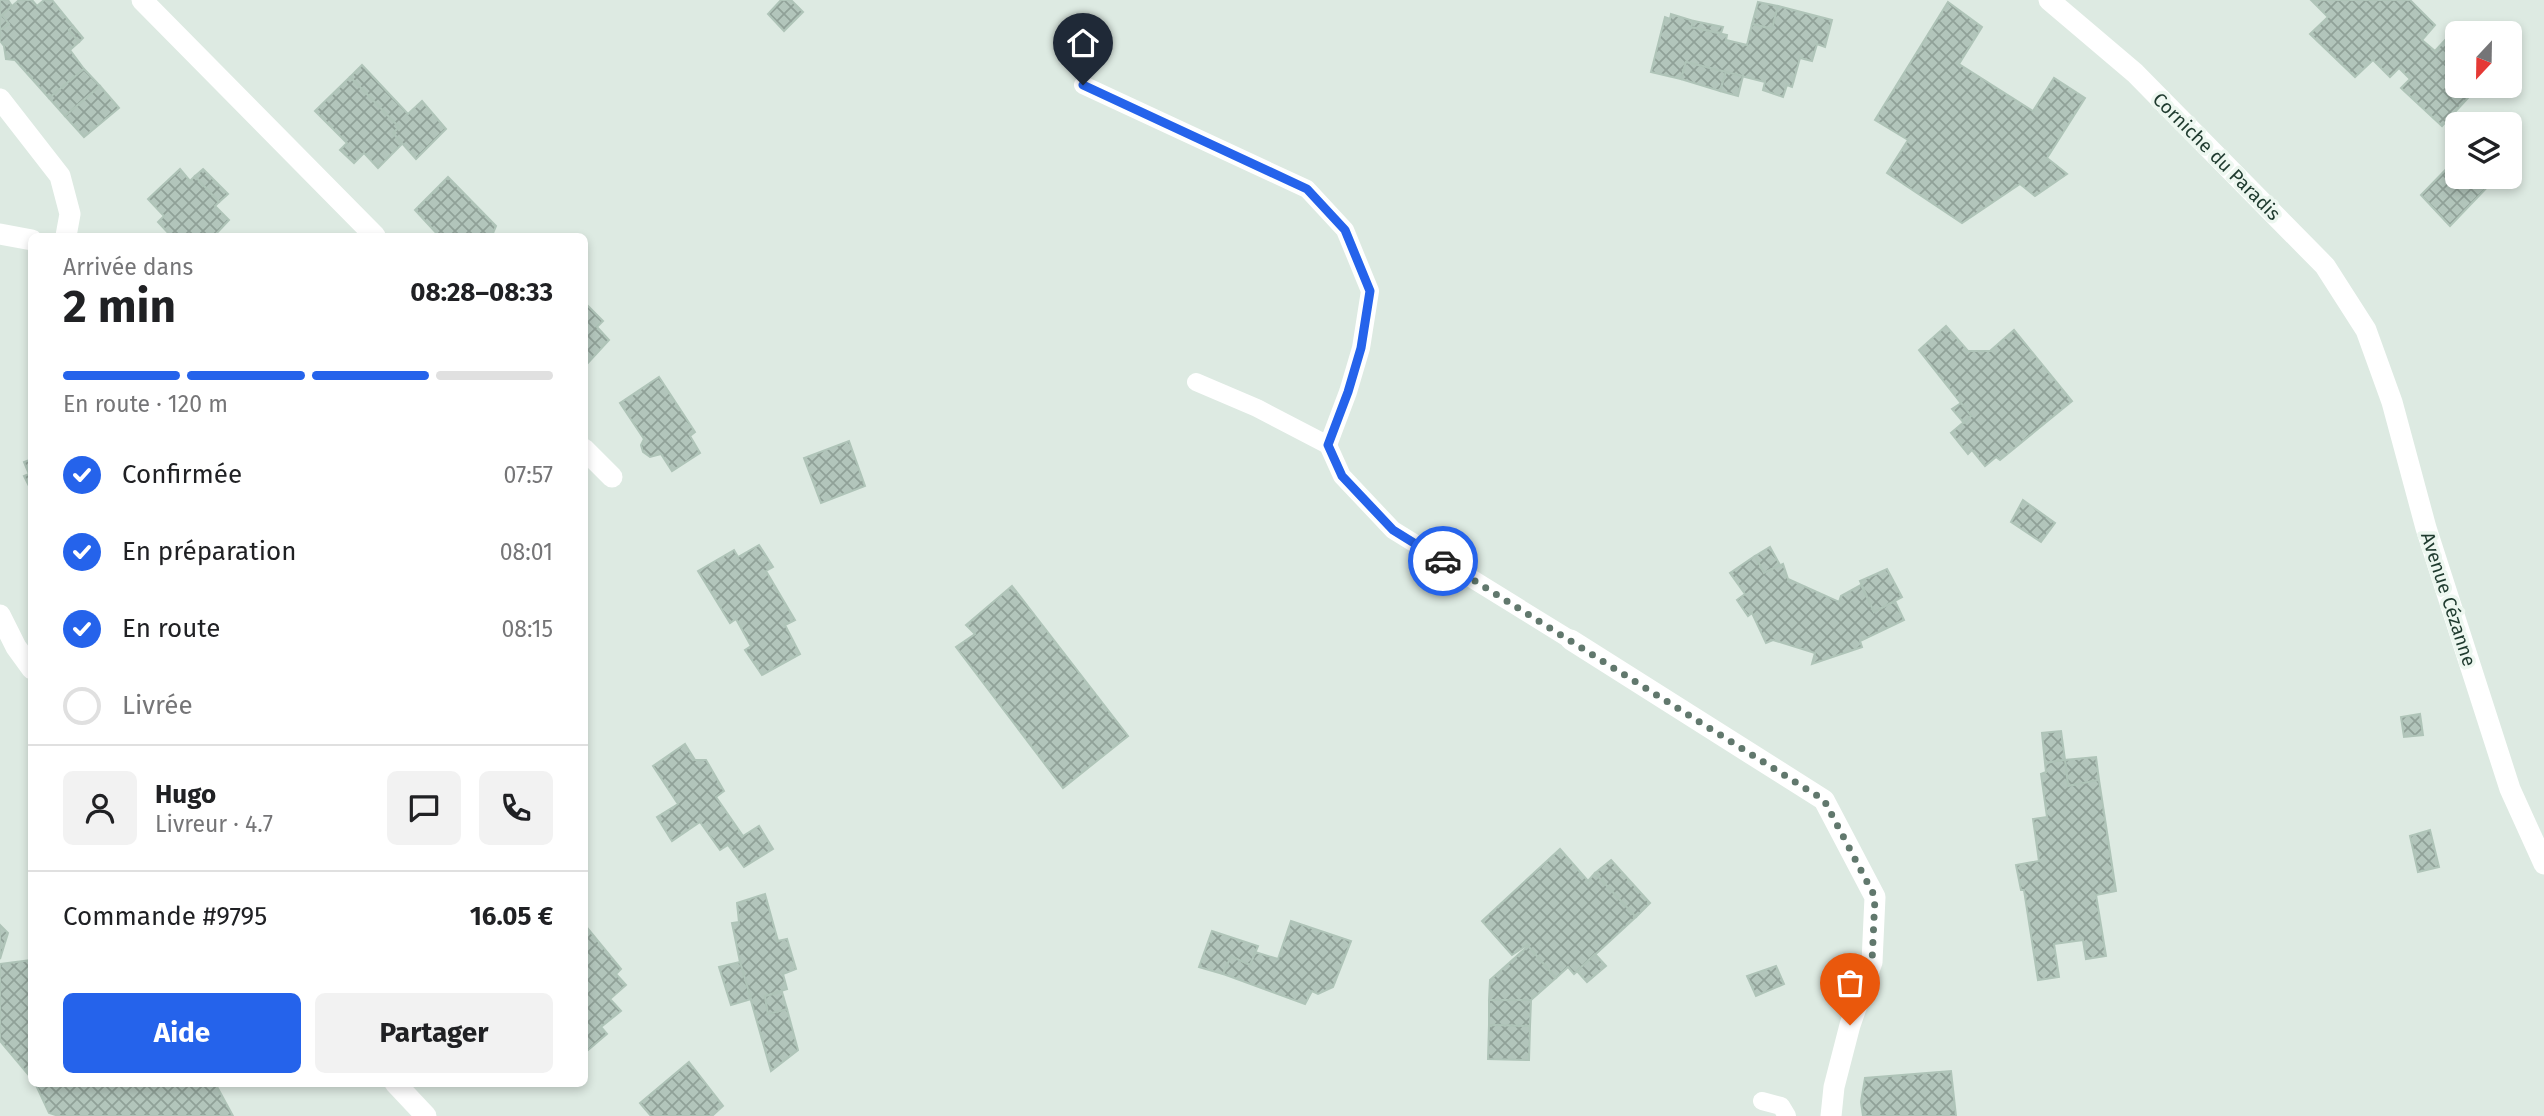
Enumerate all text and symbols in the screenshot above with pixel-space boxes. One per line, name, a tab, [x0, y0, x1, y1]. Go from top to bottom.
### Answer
pin	[1053, 13, 1113, 85]
north arrow	[2445, 21, 2522, 98]
map controls	[2445, 21, 2522, 189]
icon: home	[1064, 24, 1102, 62]
street label: Corniche du Paradis	[2148, 88, 2285, 225]
button: layers	[2445, 112, 2522, 189]
text: Arrivée dans	[63, 253, 193, 281]
text: 08:28–08:33	[410, 277, 553, 308]
text: 2 min	[63, 279, 176, 334]
text: En route · 120 m	[63, 390, 228, 418]
icon: check	[63, 456, 101, 494]
text: Confirmée	[122, 459, 242, 490]
text: 07:57	[504, 461, 553, 489]
courier	[1408, 526, 1478, 596]
street label: Avenue Cézanne	[2416, 529, 2481, 669]
icon: check	[63, 533, 101, 571]
text: En préparation	[122, 536, 296, 567]
text: 08:01	[500, 538, 553, 566]
icon: car	[1424, 542, 1462, 580]
icon: check	[63, 610, 101, 648]
text: En route	[122, 613, 221, 644]
text: 08:15	[501, 615, 553, 643]
text: Livrée	[122, 690, 193, 721]
button: person	[63, 771, 137, 845]
button: chat	[387, 771, 461, 845]
button: phone	[479, 771, 553, 845]
text: Hugo	[155, 779, 216, 810]
text: Livreur · 4.7	[155, 810, 273, 838]
text: Commande #9795	[63, 901, 267, 932]
text: 16.05 €	[470, 901, 553, 932]
pin	[1820, 953, 1880, 1025]
icon: bag	[1831, 964, 1869, 1002]
button: Aide	[63, 993, 301, 1073]
button: Partager	[315, 993, 553, 1073]

